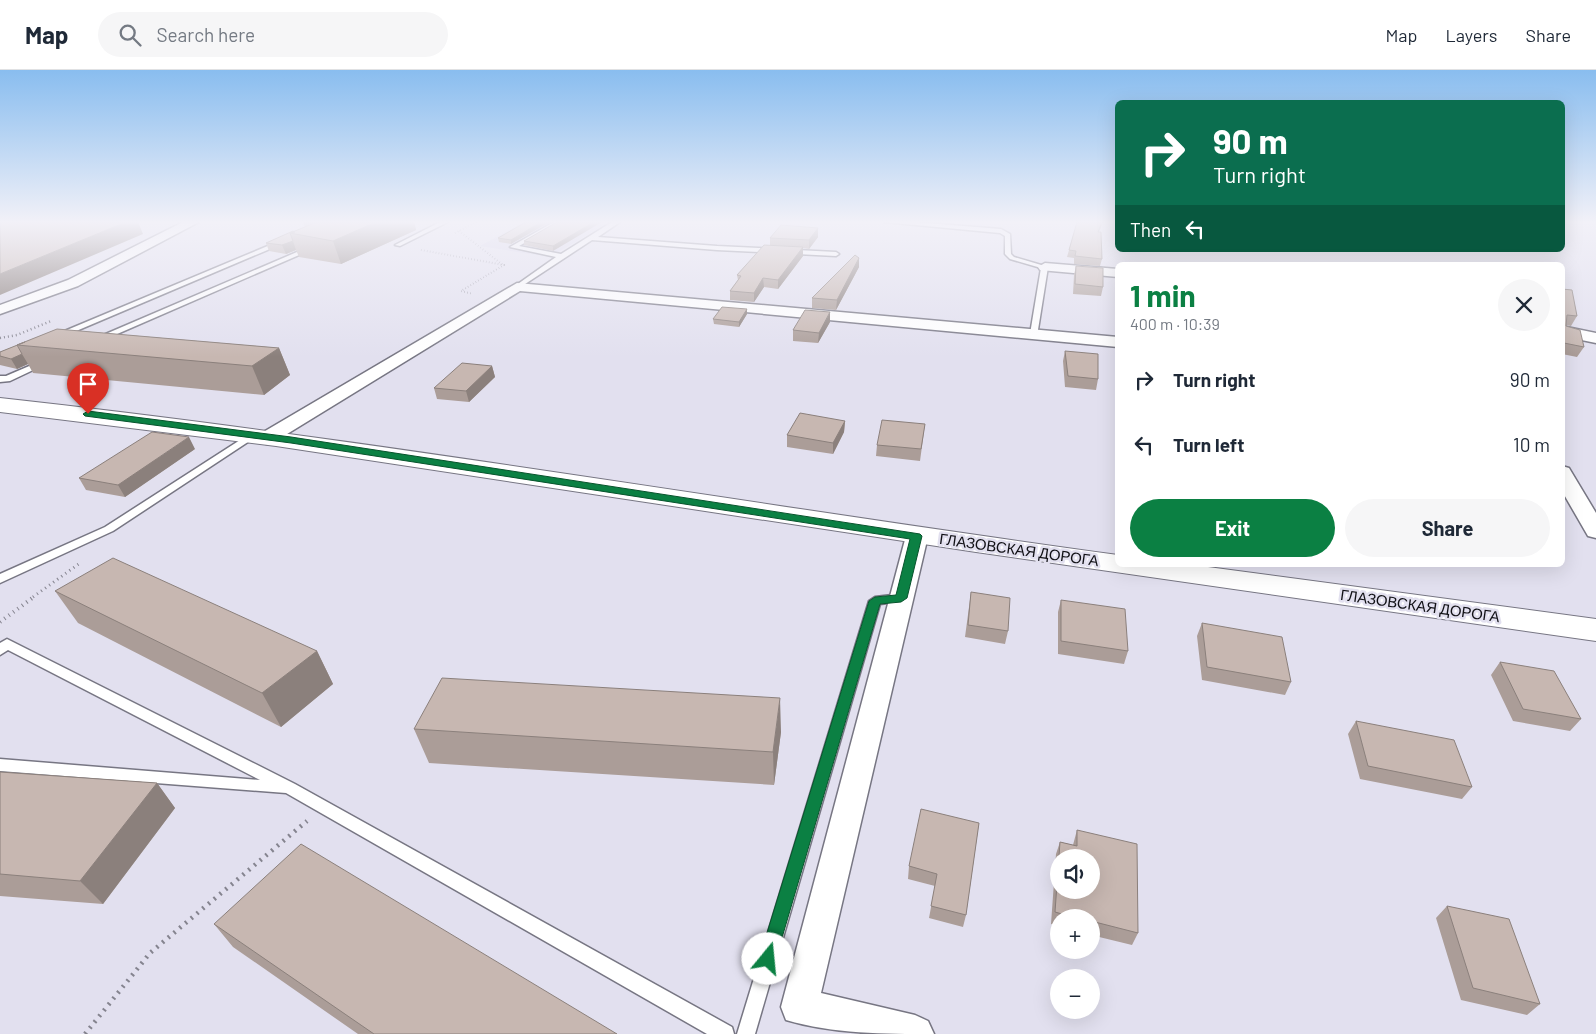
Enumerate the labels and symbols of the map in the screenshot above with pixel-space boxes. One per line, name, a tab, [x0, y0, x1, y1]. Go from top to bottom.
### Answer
pin	[67, 363, 109, 414]
street label: ГЛАЗОВСКАЯ ДОРОГА	[938, 529, 1100, 569]
street label: ГЛАЗОВСКАЯ ДОРОГА	[1339, 585, 1501, 625]
position arrow	[741, 932, 793, 984]

